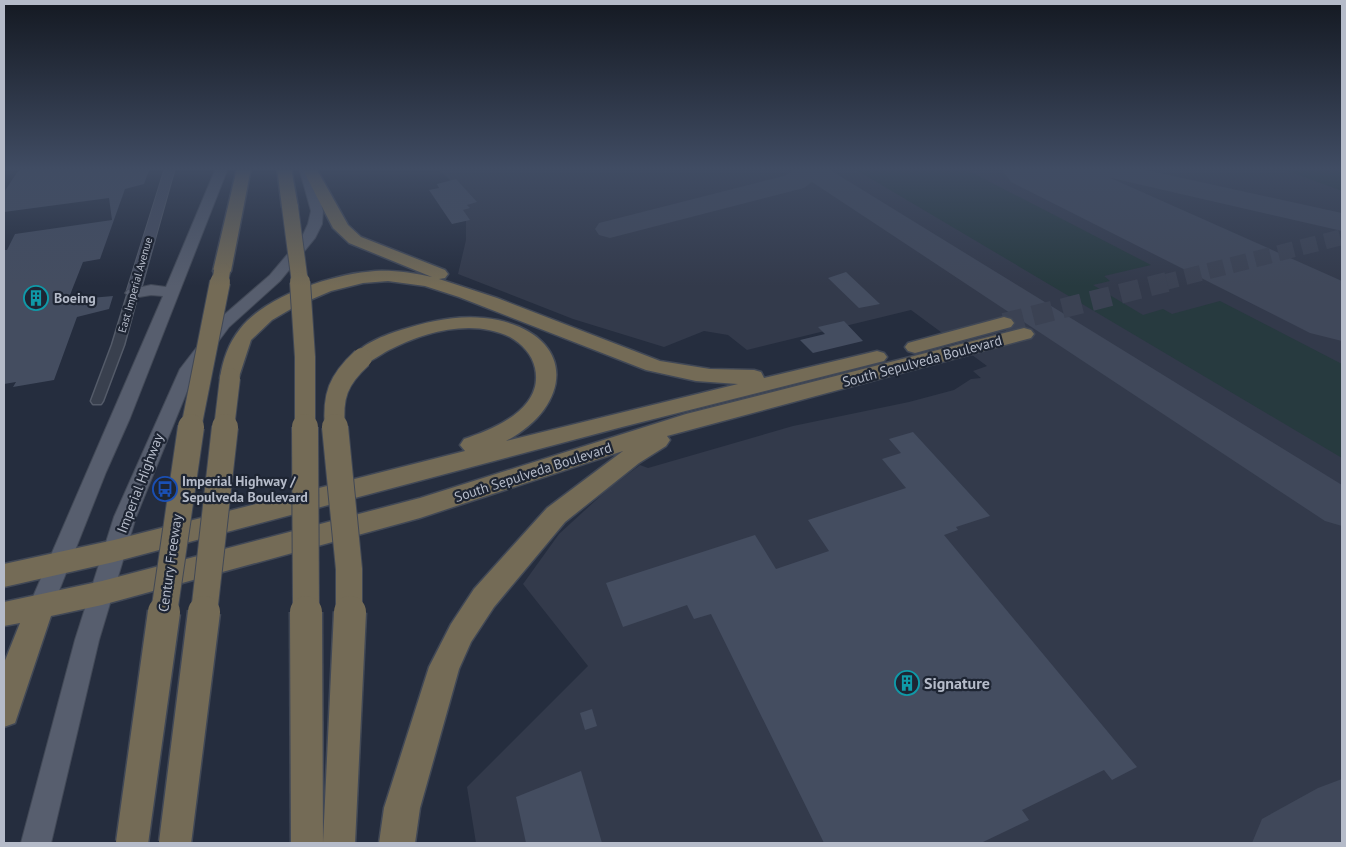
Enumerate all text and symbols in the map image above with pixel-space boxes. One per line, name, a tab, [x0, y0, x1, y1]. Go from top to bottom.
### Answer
street label: East Imperial Avenue	[115, 235, 155, 334]
building icon: Boeing	[23, 285, 49, 311]
place label: Boeing	[54, 289, 96, 307]
street label: South Sepulveda Boulevard	[840, 331, 1004, 391]
street label: Imperial Highway	[113, 430, 167, 535]
street label: South Sepulveda Boulevard	[452, 438, 614, 506]
place label: Imperial Highway / Sepulveda Boulevard	[182, 472, 308, 506]
bus stop icon: Imperial Highway / Sepulveda Boulevard	[152, 476, 178, 502]
street label: Century Freeway	[154, 512, 186, 613]
building icon: Signature	[894, 670, 920, 696]
place label: Signature	[924, 673, 990, 693]

